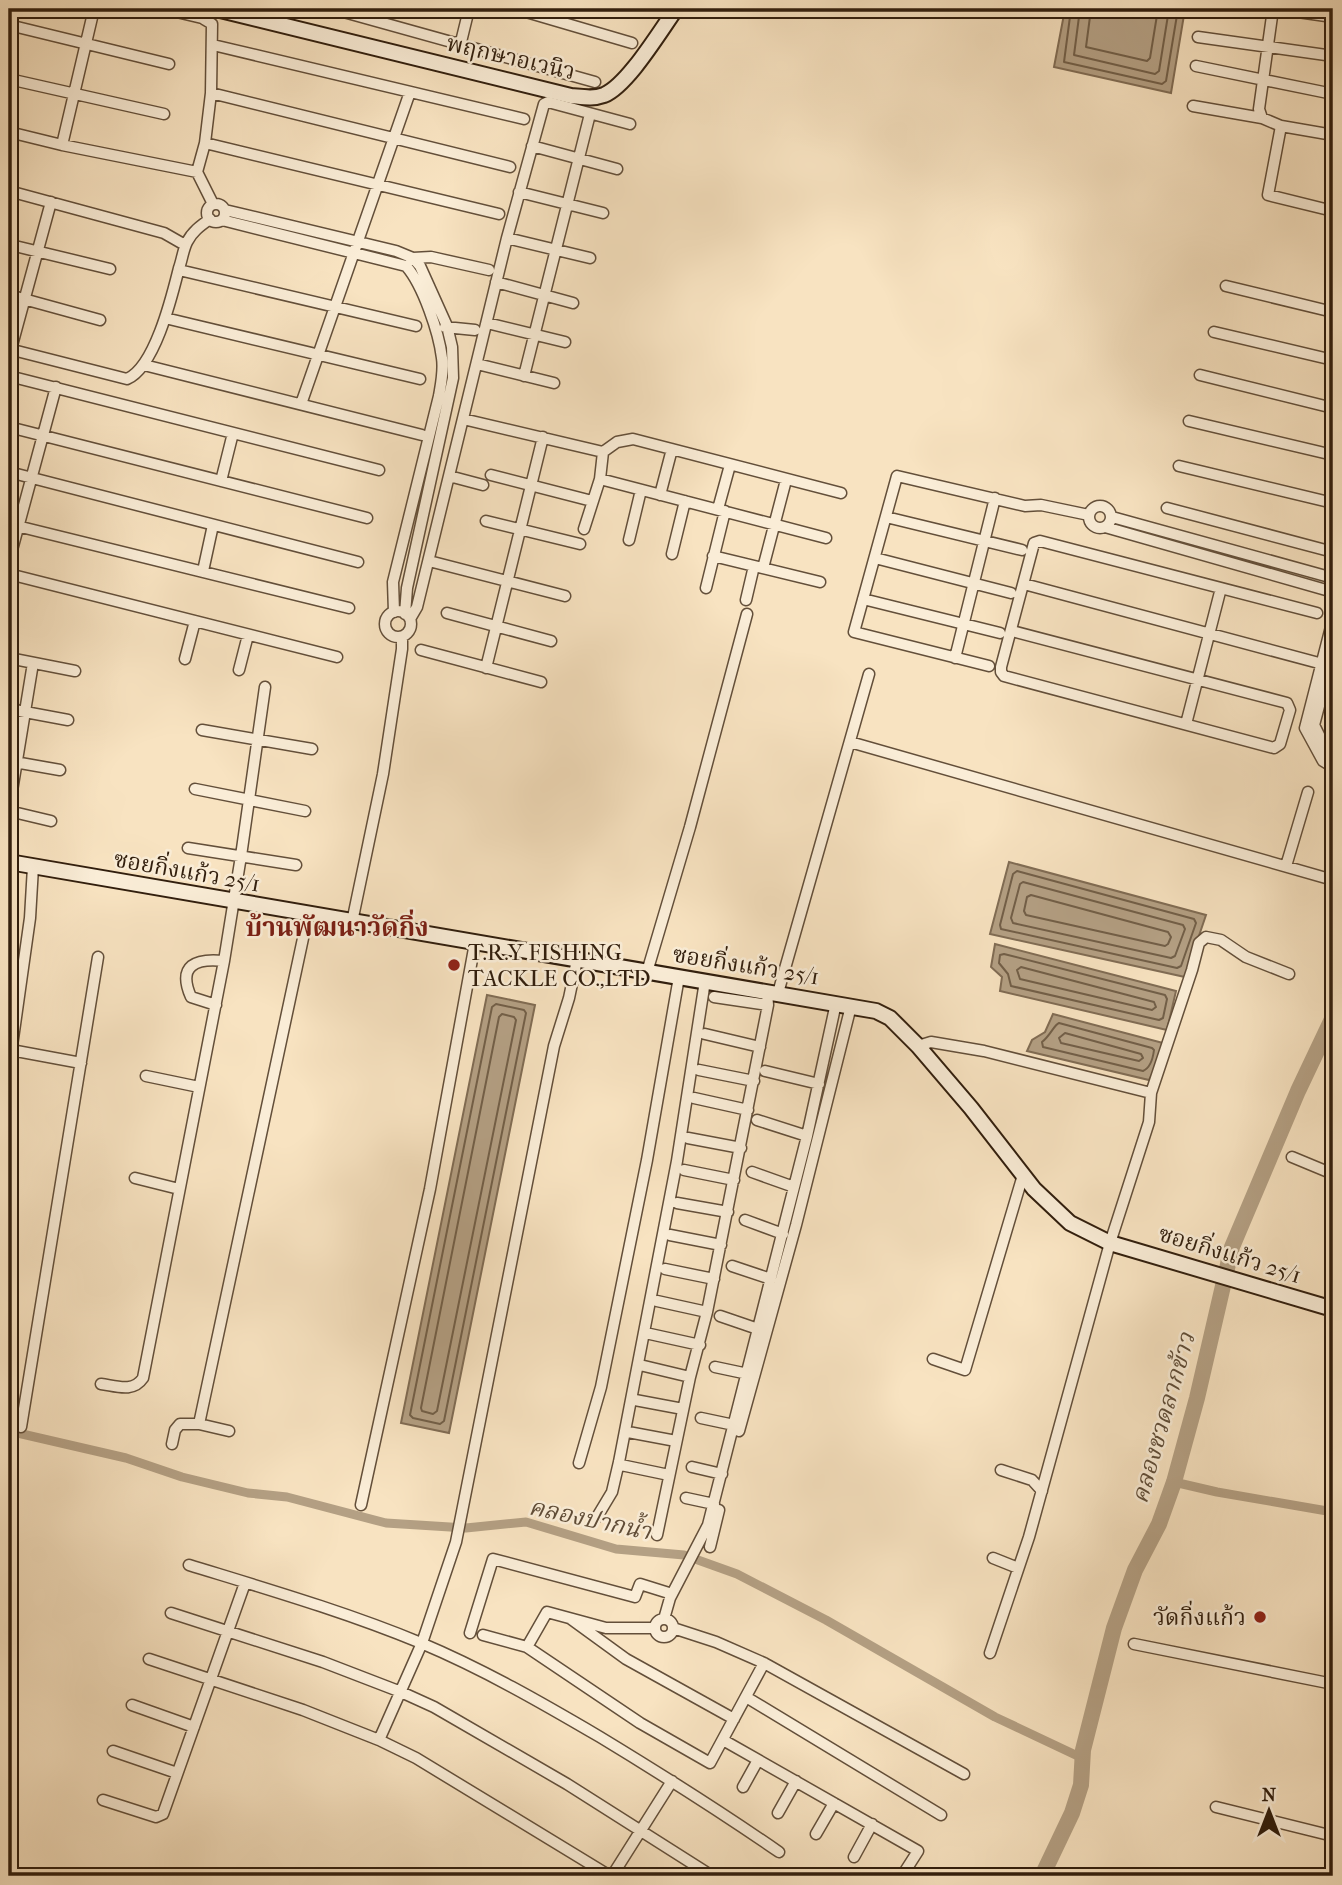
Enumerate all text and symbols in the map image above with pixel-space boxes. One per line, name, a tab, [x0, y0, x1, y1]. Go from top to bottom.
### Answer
street label: พฤกษาอเวนิว	[444, 30, 578, 85]
street label: ซอยกิ่งแก้ว 25/1	[112, 842, 263, 898]
district label: บ้านพัฒนาวัดกิ่ง	[245, 909, 429, 943]
street label: ซอยกิ่งแก้ว 25/1	[671, 937, 822, 990]
place label: T.R.Y FISHING TACKLE CO.,LTD	[468, 939, 651, 992]
marker: T.R.Y FISHING TACKLE CO.,LTD	[446, 957, 462, 973]
street label: ซอยกิ่งแก้ว 25/1	[1155, 1217, 1306, 1289]
water label: คลองชวดลากข้าว	[1125, 1329, 1201, 1506]
water label: คลองปากน้ำ	[526, 1489, 656, 1546]
place label: วัดกิ่งแก้ว	[1153, 1600, 1246, 1631]
marker: วัดกิ่งแก้ว	[1252, 1609, 1268, 1625]
north arrow	[1234, 1776, 1304, 1846]
text: N	[1262, 1784, 1277, 1806]

